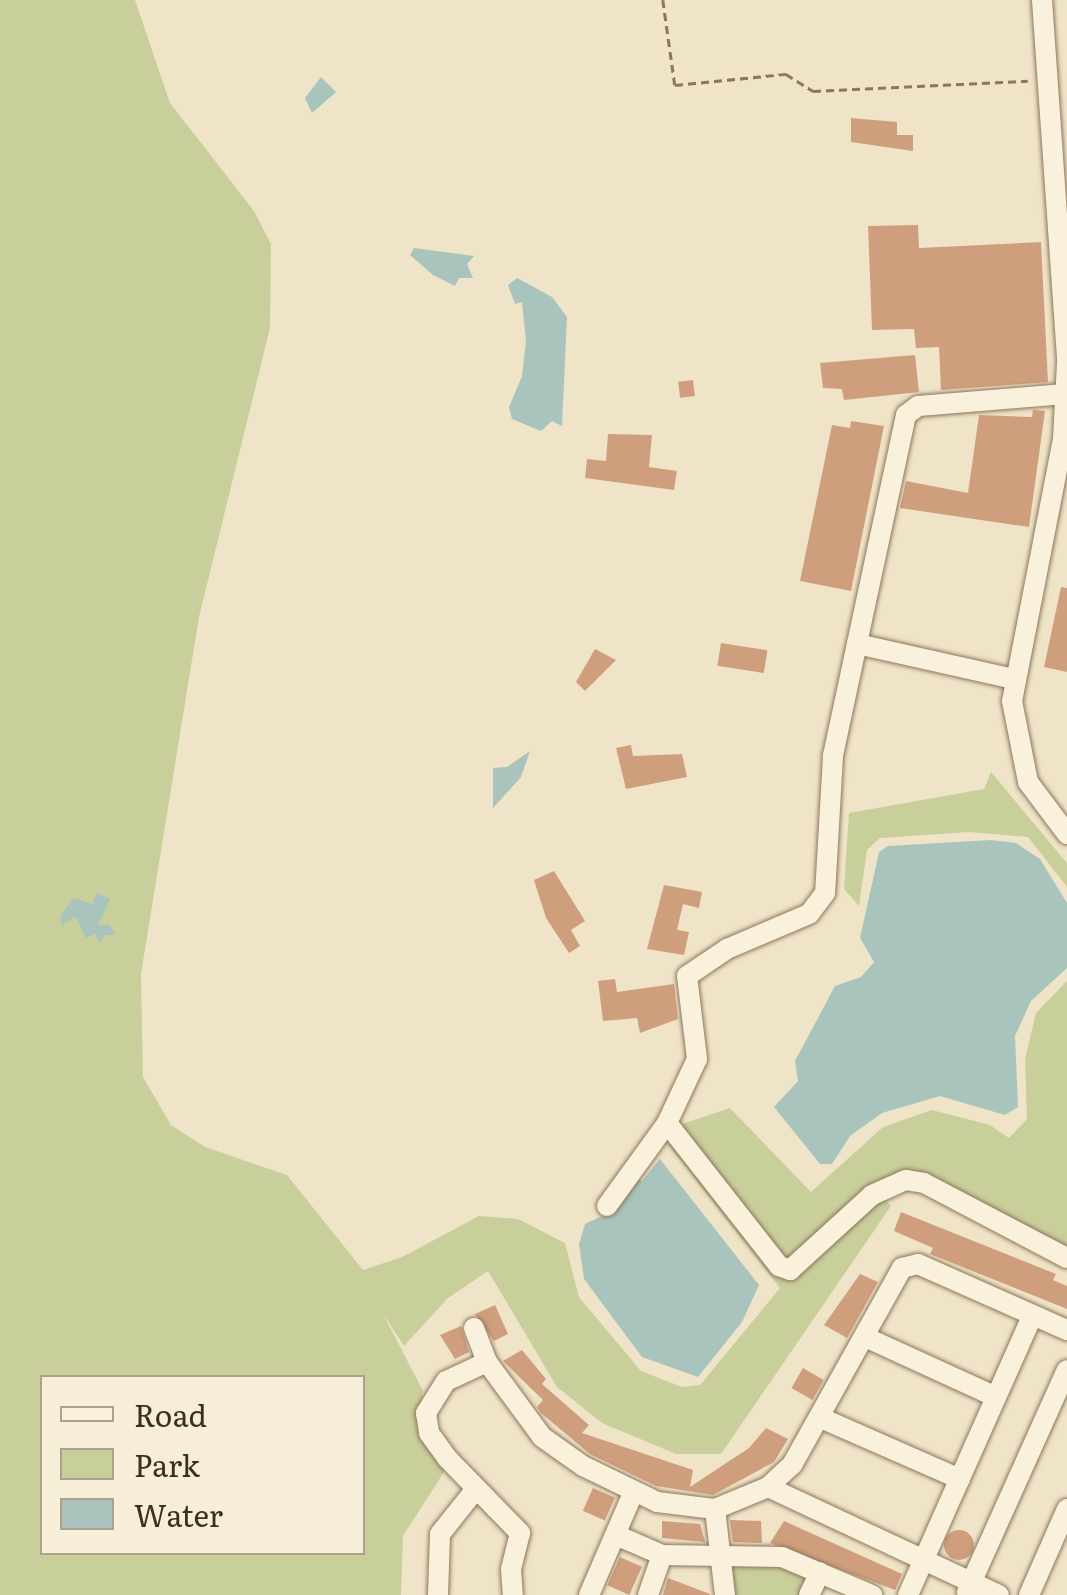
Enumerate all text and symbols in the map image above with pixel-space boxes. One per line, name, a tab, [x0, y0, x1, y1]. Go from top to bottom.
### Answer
legend	[40, 1375, 365, 1555]
text: Road	[134, 1392, 207, 1436]
text: Park	[134, 1442, 200, 1486]
text: Water	[134, 1492, 223, 1536]

